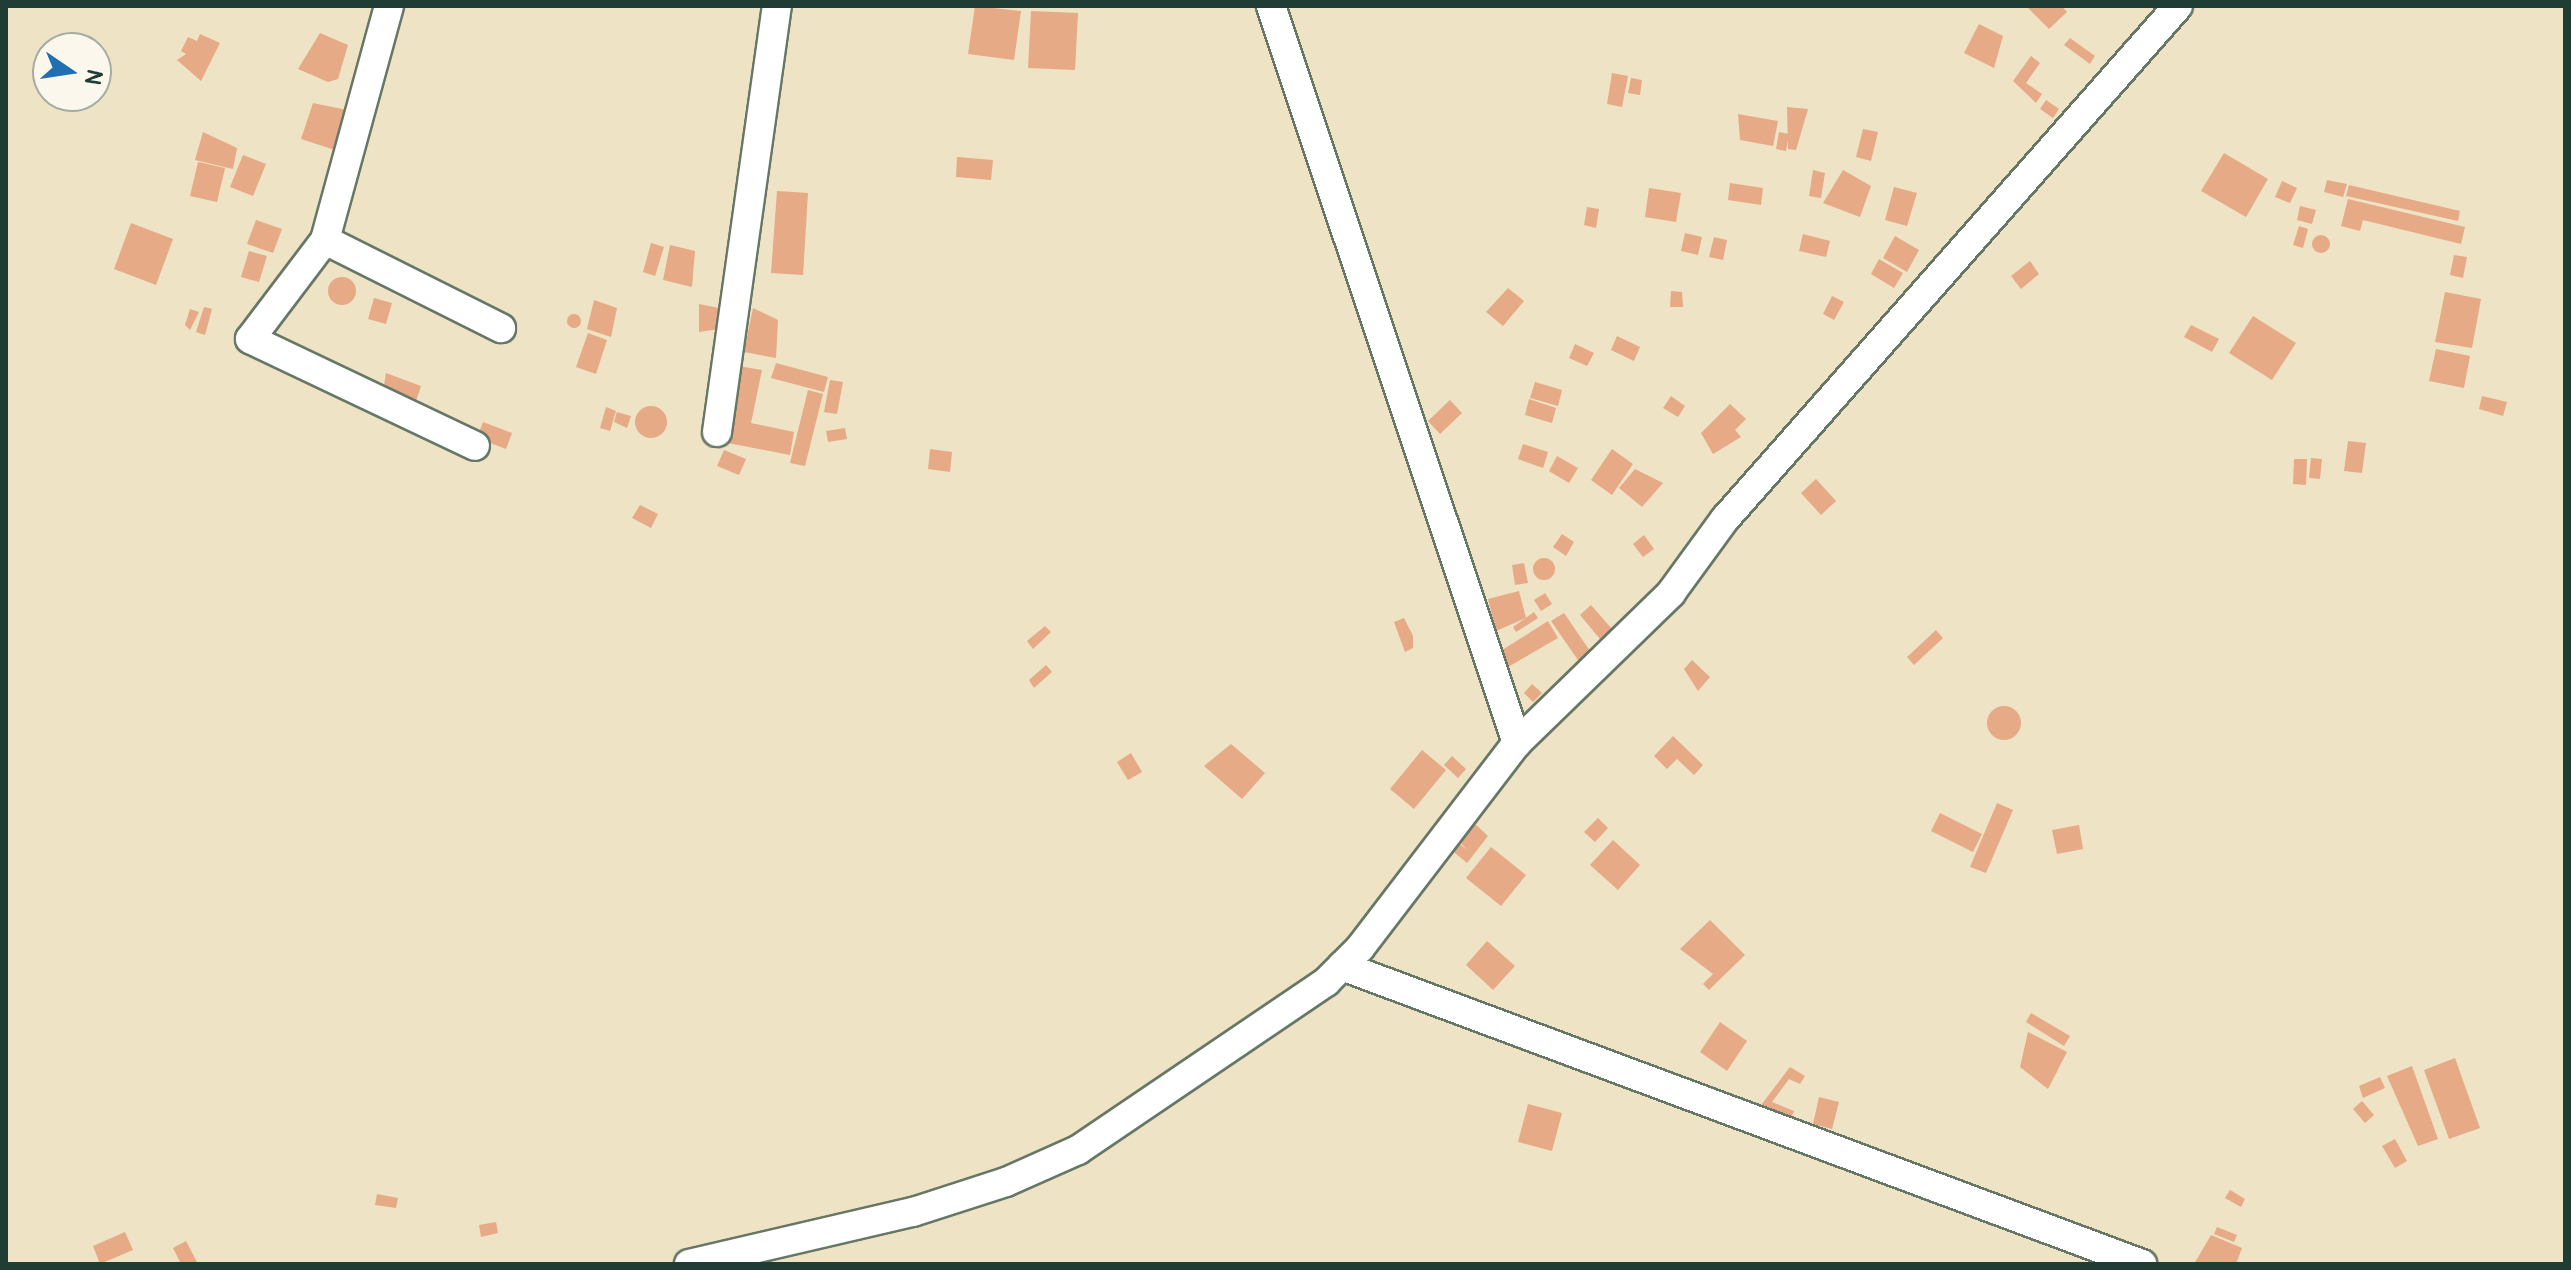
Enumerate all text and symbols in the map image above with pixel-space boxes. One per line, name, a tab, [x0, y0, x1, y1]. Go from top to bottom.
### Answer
north arrow	[32, 32, 112, 112]
text: N	[78, 67, 109, 87]

